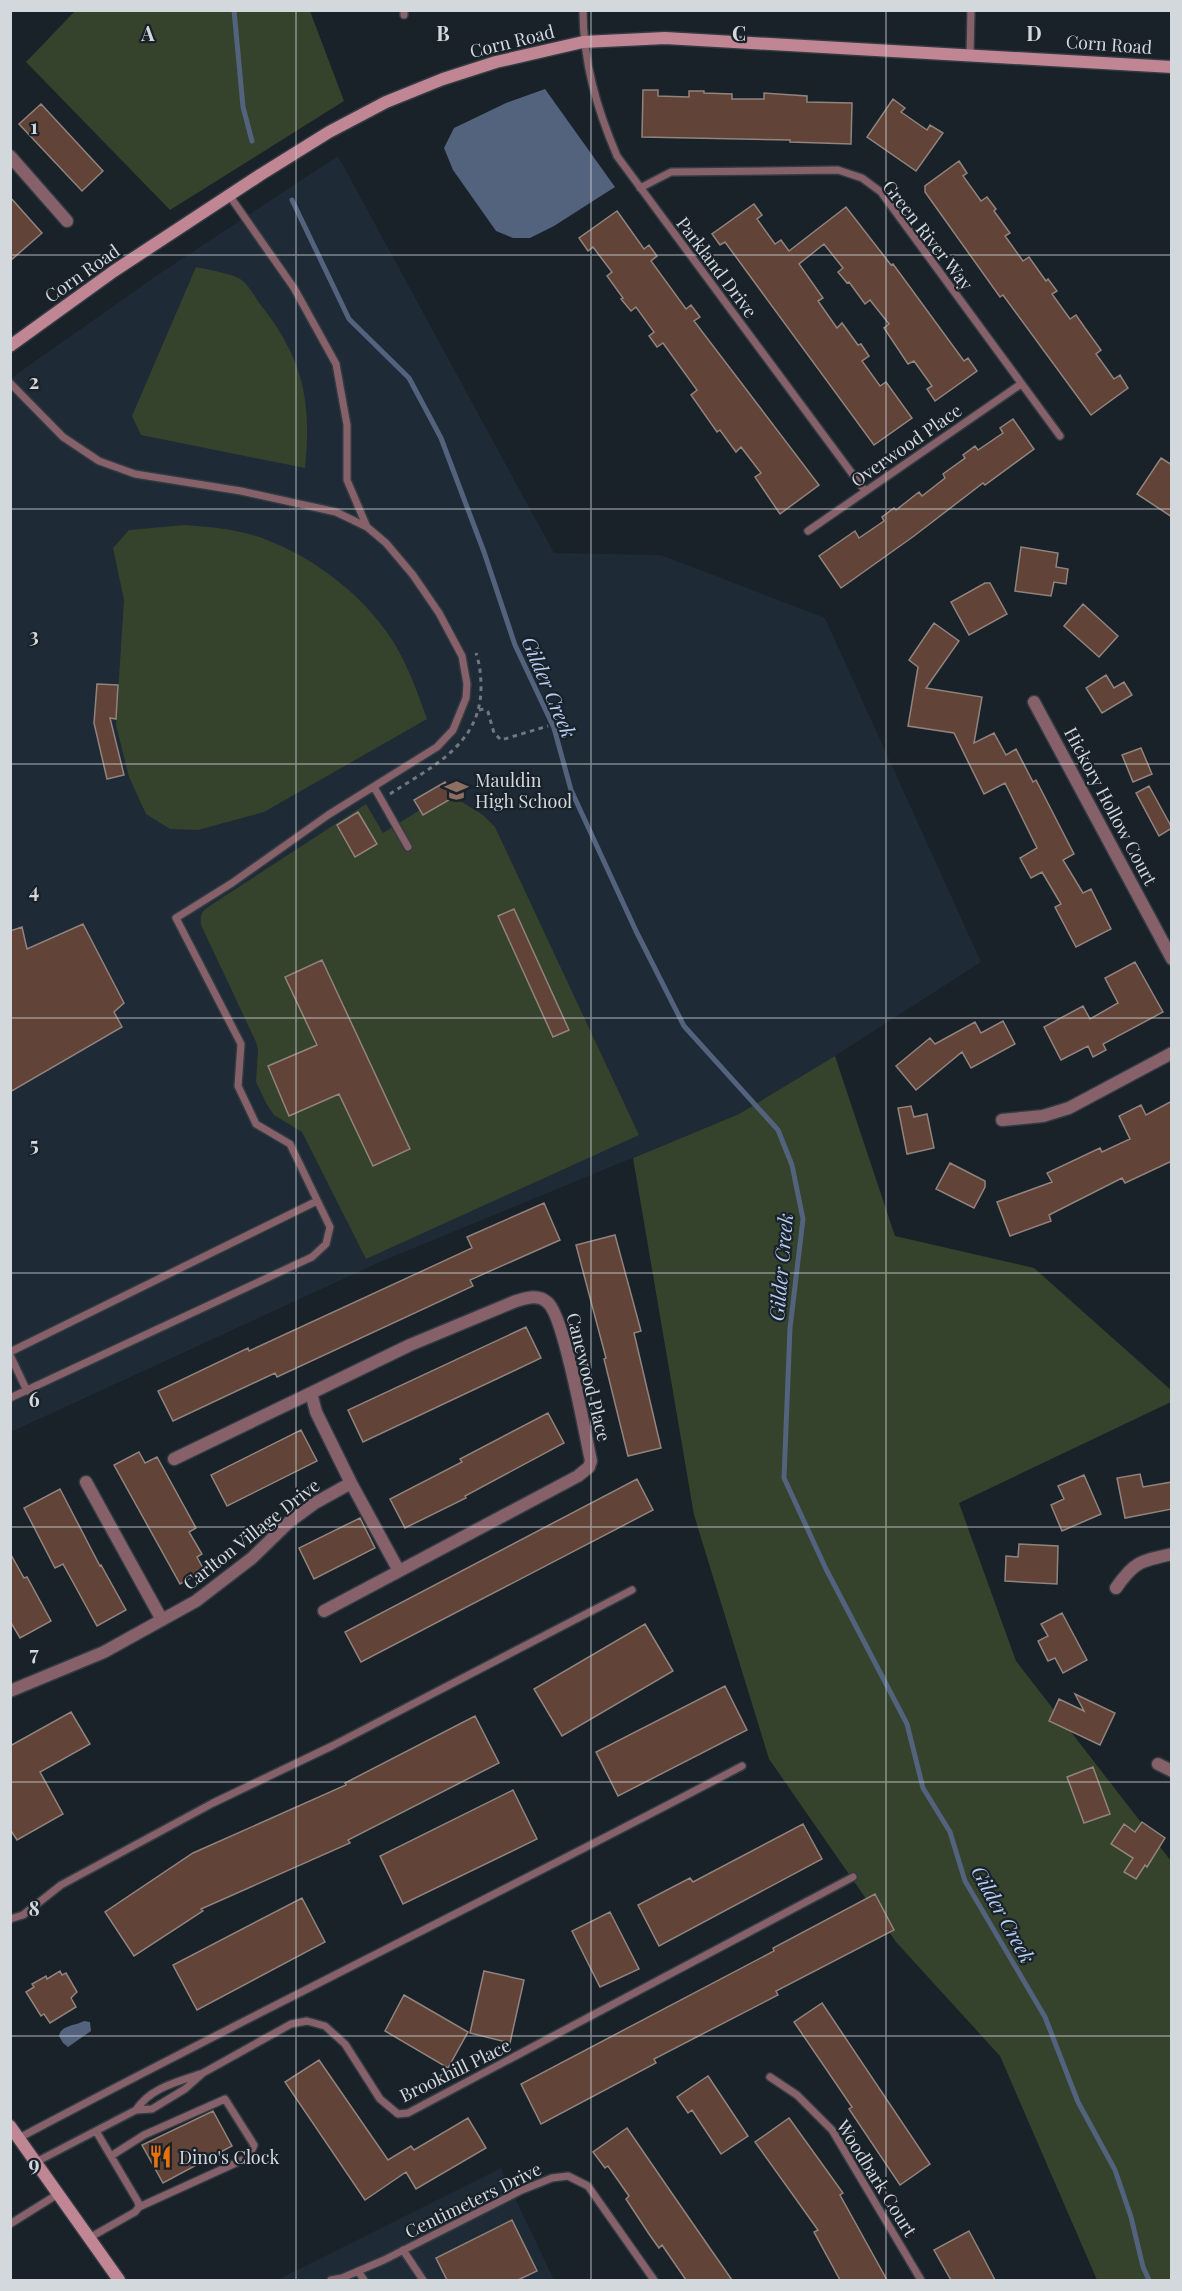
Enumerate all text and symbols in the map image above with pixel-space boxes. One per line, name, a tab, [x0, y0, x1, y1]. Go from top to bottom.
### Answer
text: A	[140, 19, 155, 46]
text: B	[436, 19, 450, 46]
street label: Corn Road	[467, 19, 557, 63]
text: C	[732, 19, 746, 46]
text: D	[1026, 19, 1042, 46]
street label: Corn Road	[1065, 29, 1153, 59]
text: 1	[30, 112, 38, 139]
street label: Green River Way	[878, 175, 978, 295]
street label: Parkland Drive	[671, 212, 763, 322]
street label: Corn Road	[40, 238, 125, 308]
text: 2	[29, 367, 39, 394]
street label: Overwood Place	[846, 398, 966, 492]
text: 3	[29, 621, 39, 648]
water label: Gilder Creek	[516, 632, 584, 742]
street label: Hickory Hollow Court	[1059, 723, 1163, 890]
place label: Mauldin High School	[475, 768, 572, 813]
school or university icon: Mauldin High School	[444, 777, 470, 803]
text: 4	[29, 876, 39, 903]
text: 5	[29, 1130, 39, 1157]
water label: Gilder Creek	[762, 1212, 798, 1322]
street label: Canewood Place	[561, 1310, 617, 1444]
text: 6	[28, 1385, 40, 1412]
street label: Carlton Village Drive	[178, 1473, 324, 1595]
text: 7	[29, 1639, 39, 1666]
water label: Gilder Creek	[966, 1860, 1042, 1968]
text: 8	[28, 1894, 40, 1921]
street label: Brookhill Place	[396, 2033, 514, 2107]
street label: Woodbark Court	[831, 2114, 923, 2241]
restaurant icon: Dino's Clock	[148, 2144, 174, 2170]
place label: Dino's Clock	[179, 2145, 279, 2169]
text: 9	[28, 2149, 40, 2176]
street label: Centimeters Drive	[401, 2157, 545, 2243]

